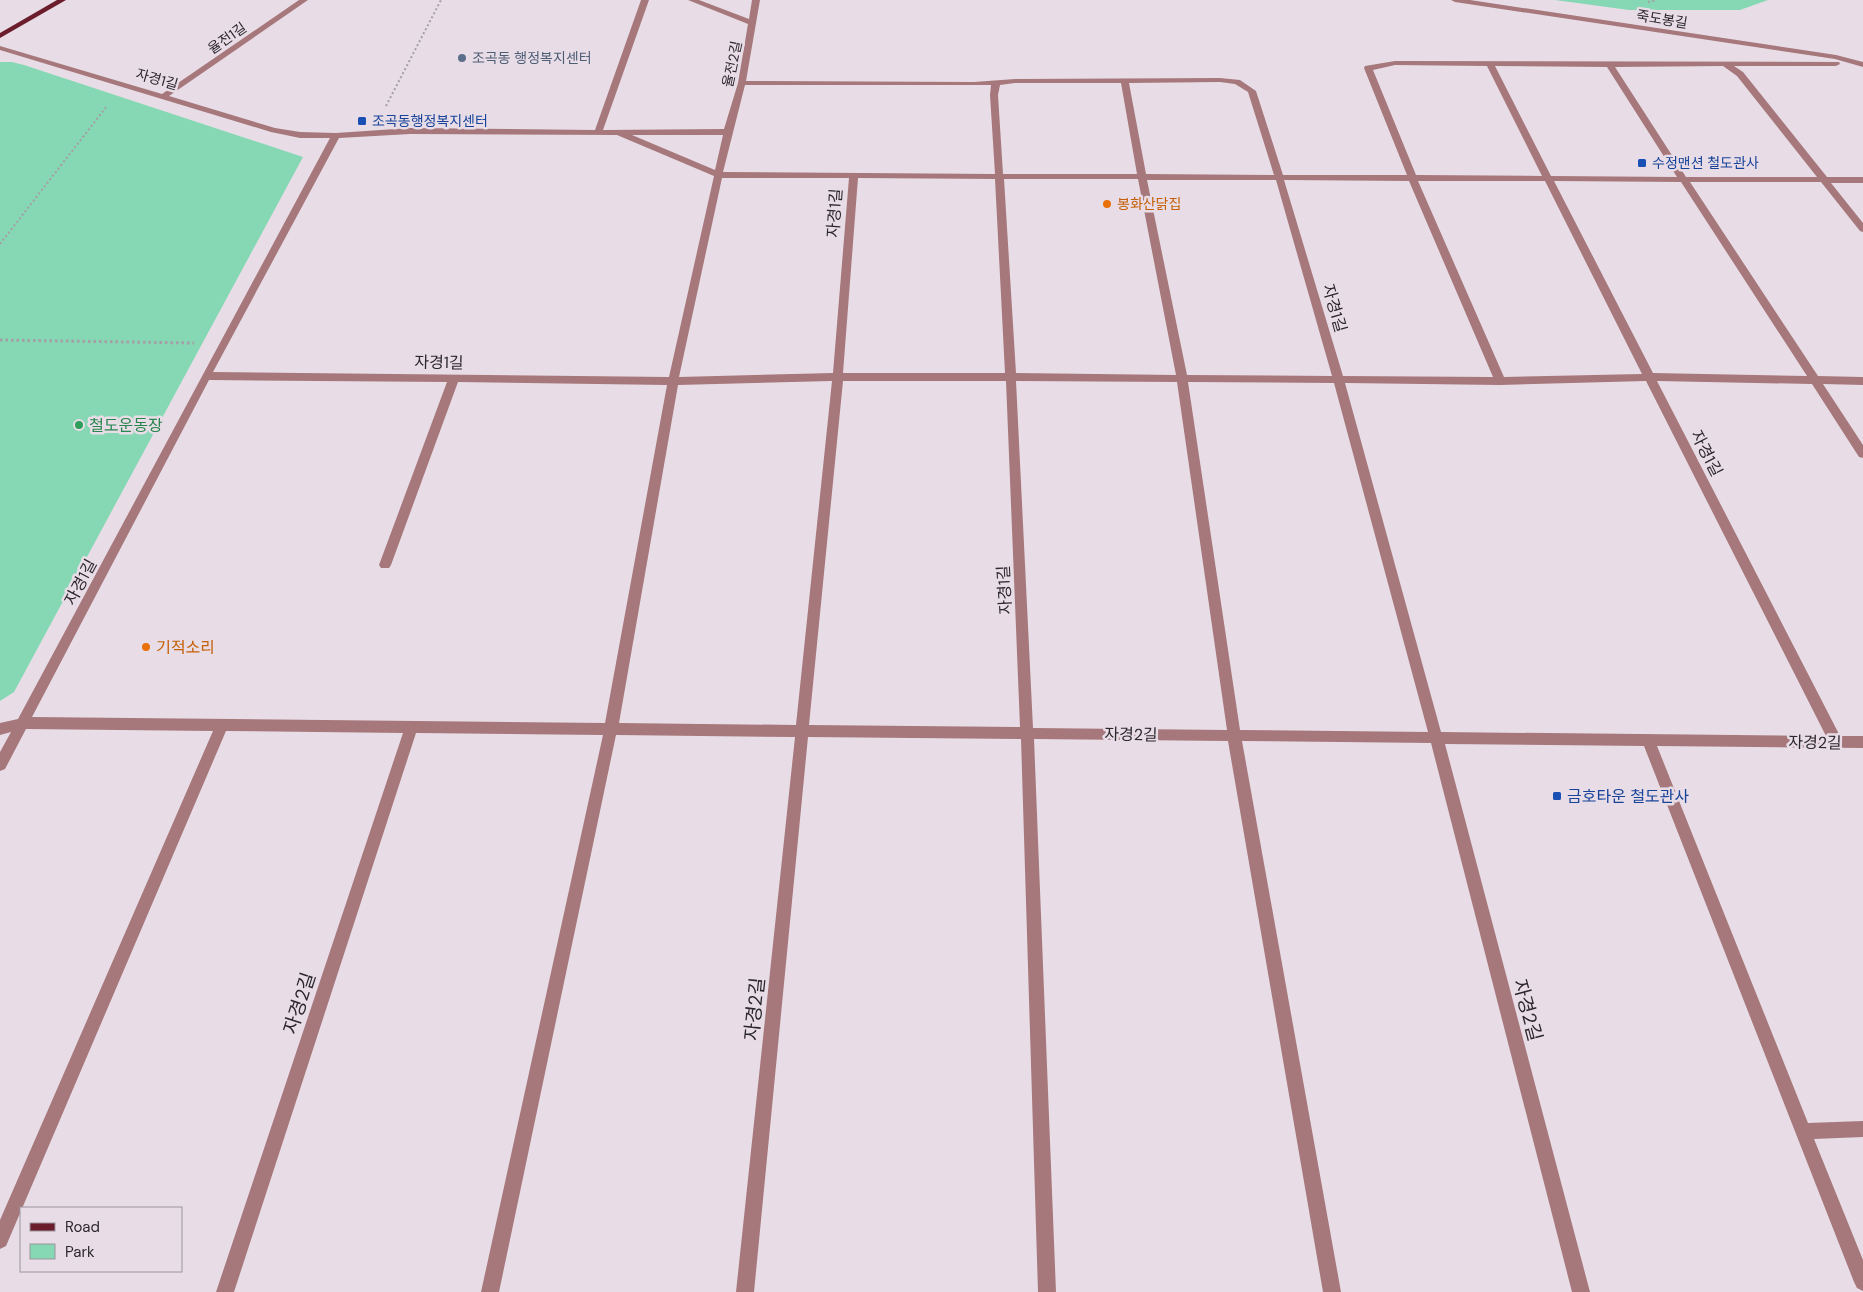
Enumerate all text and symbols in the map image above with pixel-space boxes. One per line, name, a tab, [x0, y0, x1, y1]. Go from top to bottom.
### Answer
street label: 죽도봉길	[1635, 6, 1689, 32]
street label: 율전1길	[204, 18, 250, 58]
street label: 율전2길	[718, 39, 746, 89]
place label: 조곡동 행정복지센터	[472, 49, 592, 67]
marker: 조곡동 행정복지센터	[456, 52, 468, 64]
street label: 자경1길	[134, 64, 180, 94]
place label: 조곡동행정복지센터	[372, 112, 488, 130]
marker: 조곡동행정복지센터	[356, 115, 368, 127]
place label: 수정맨션 철도관사	[1652, 154, 1759, 172]
marker: 수정맨션 철도관사	[1636, 157, 1648, 169]
street label: 자경1길	[822, 188, 847, 238]
place label: 봉화산닭집	[1117, 195, 1181, 213]
marker: 봉화산닭집	[1101, 198, 1113, 210]
street label: 자경1길	[1318, 282, 1351, 335]
street label: 자경1길	[414, 352, 464, 373]
place label: 철도운동장	[89, 415, 163, 436]
marker: 철도운동장	[73, 419, 85, 431]
street label: 자경1길	[1686, 427, 1727, 480]
street label: 자경1길	[60, 556, 101, 609]
street label: 자경1길	[993, 565, 1016, 615]
place label: 기적소리	[156, 637, 215, 658]
marker: 기적소리	[140, 641, 152, 653]
street label: 자경2길	[1104, 724, 1158, 745]
street label: 자경2길	[1788, 732, 1842, 753]
place label: 금호타운 철도관사	[1567, 786, 1689, 807]
marker: 금호타운 철도관사	[1551, 790, 1563, 802]
street label: 자경2길	[278, 969, 321, 1037]
street label: 자경2길	[739, 976, 770, 1042]
street label: 자경2길	[1507, 976, 1548, 1044]
legend	[20, 1207, 182, 1272]
text: Road	[65, 1217, 100, 1237]
text: Park	[65, 1242, 95, 1262]

